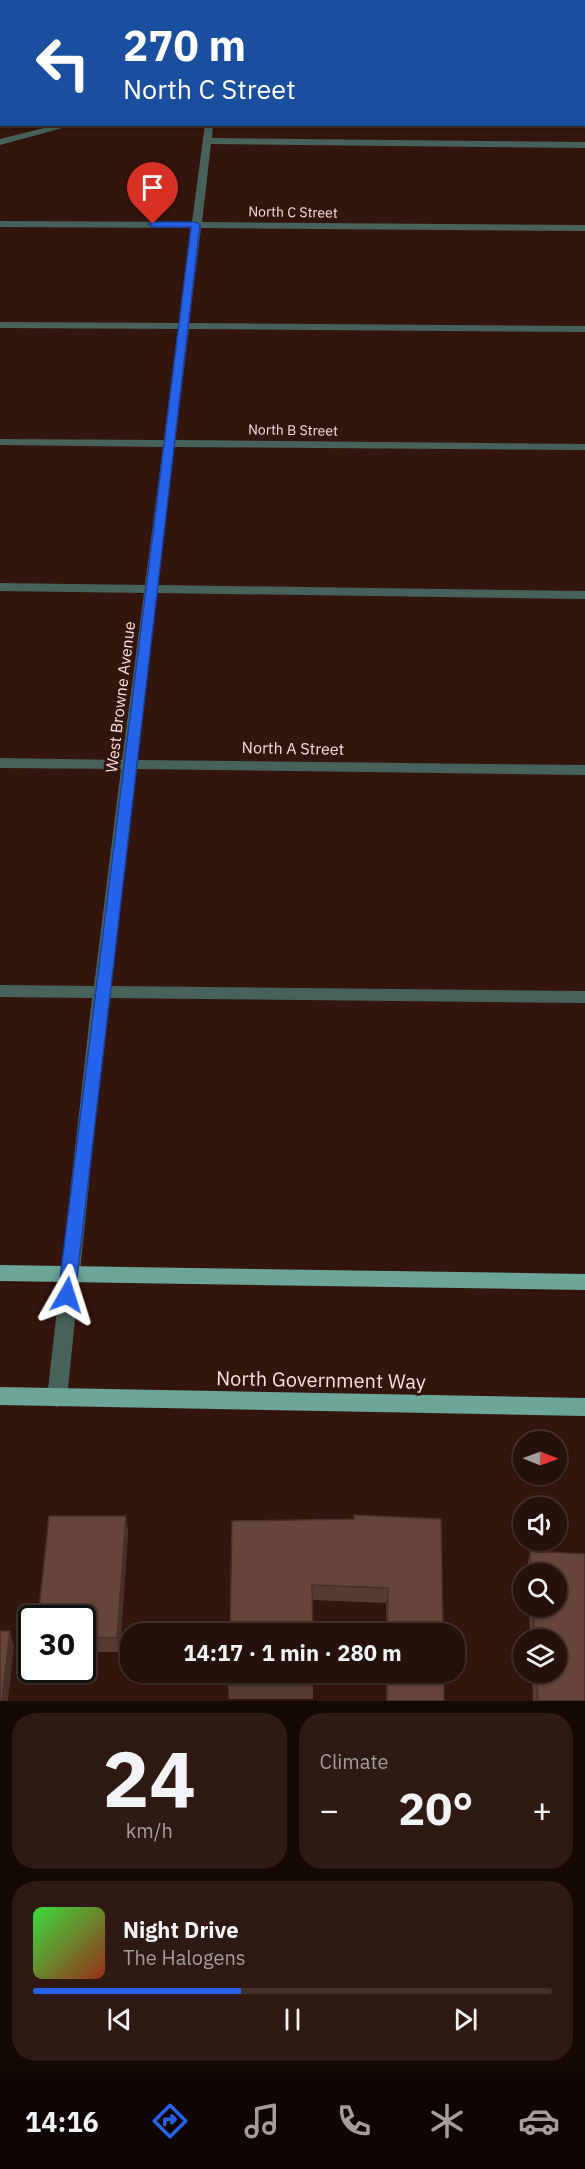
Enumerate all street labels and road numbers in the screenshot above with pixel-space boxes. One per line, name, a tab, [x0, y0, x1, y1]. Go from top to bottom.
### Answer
street label: North C Street	[248, 202, 338, 222]
street label: North B Street	[248, 420, 338, 440]
street label: West Browne Avenue	[101, 620, 139, 774]
street label: North A Street	[242, 737, 344, 759]
street label: North Government Way	[216, 1364, 426, 1395]

